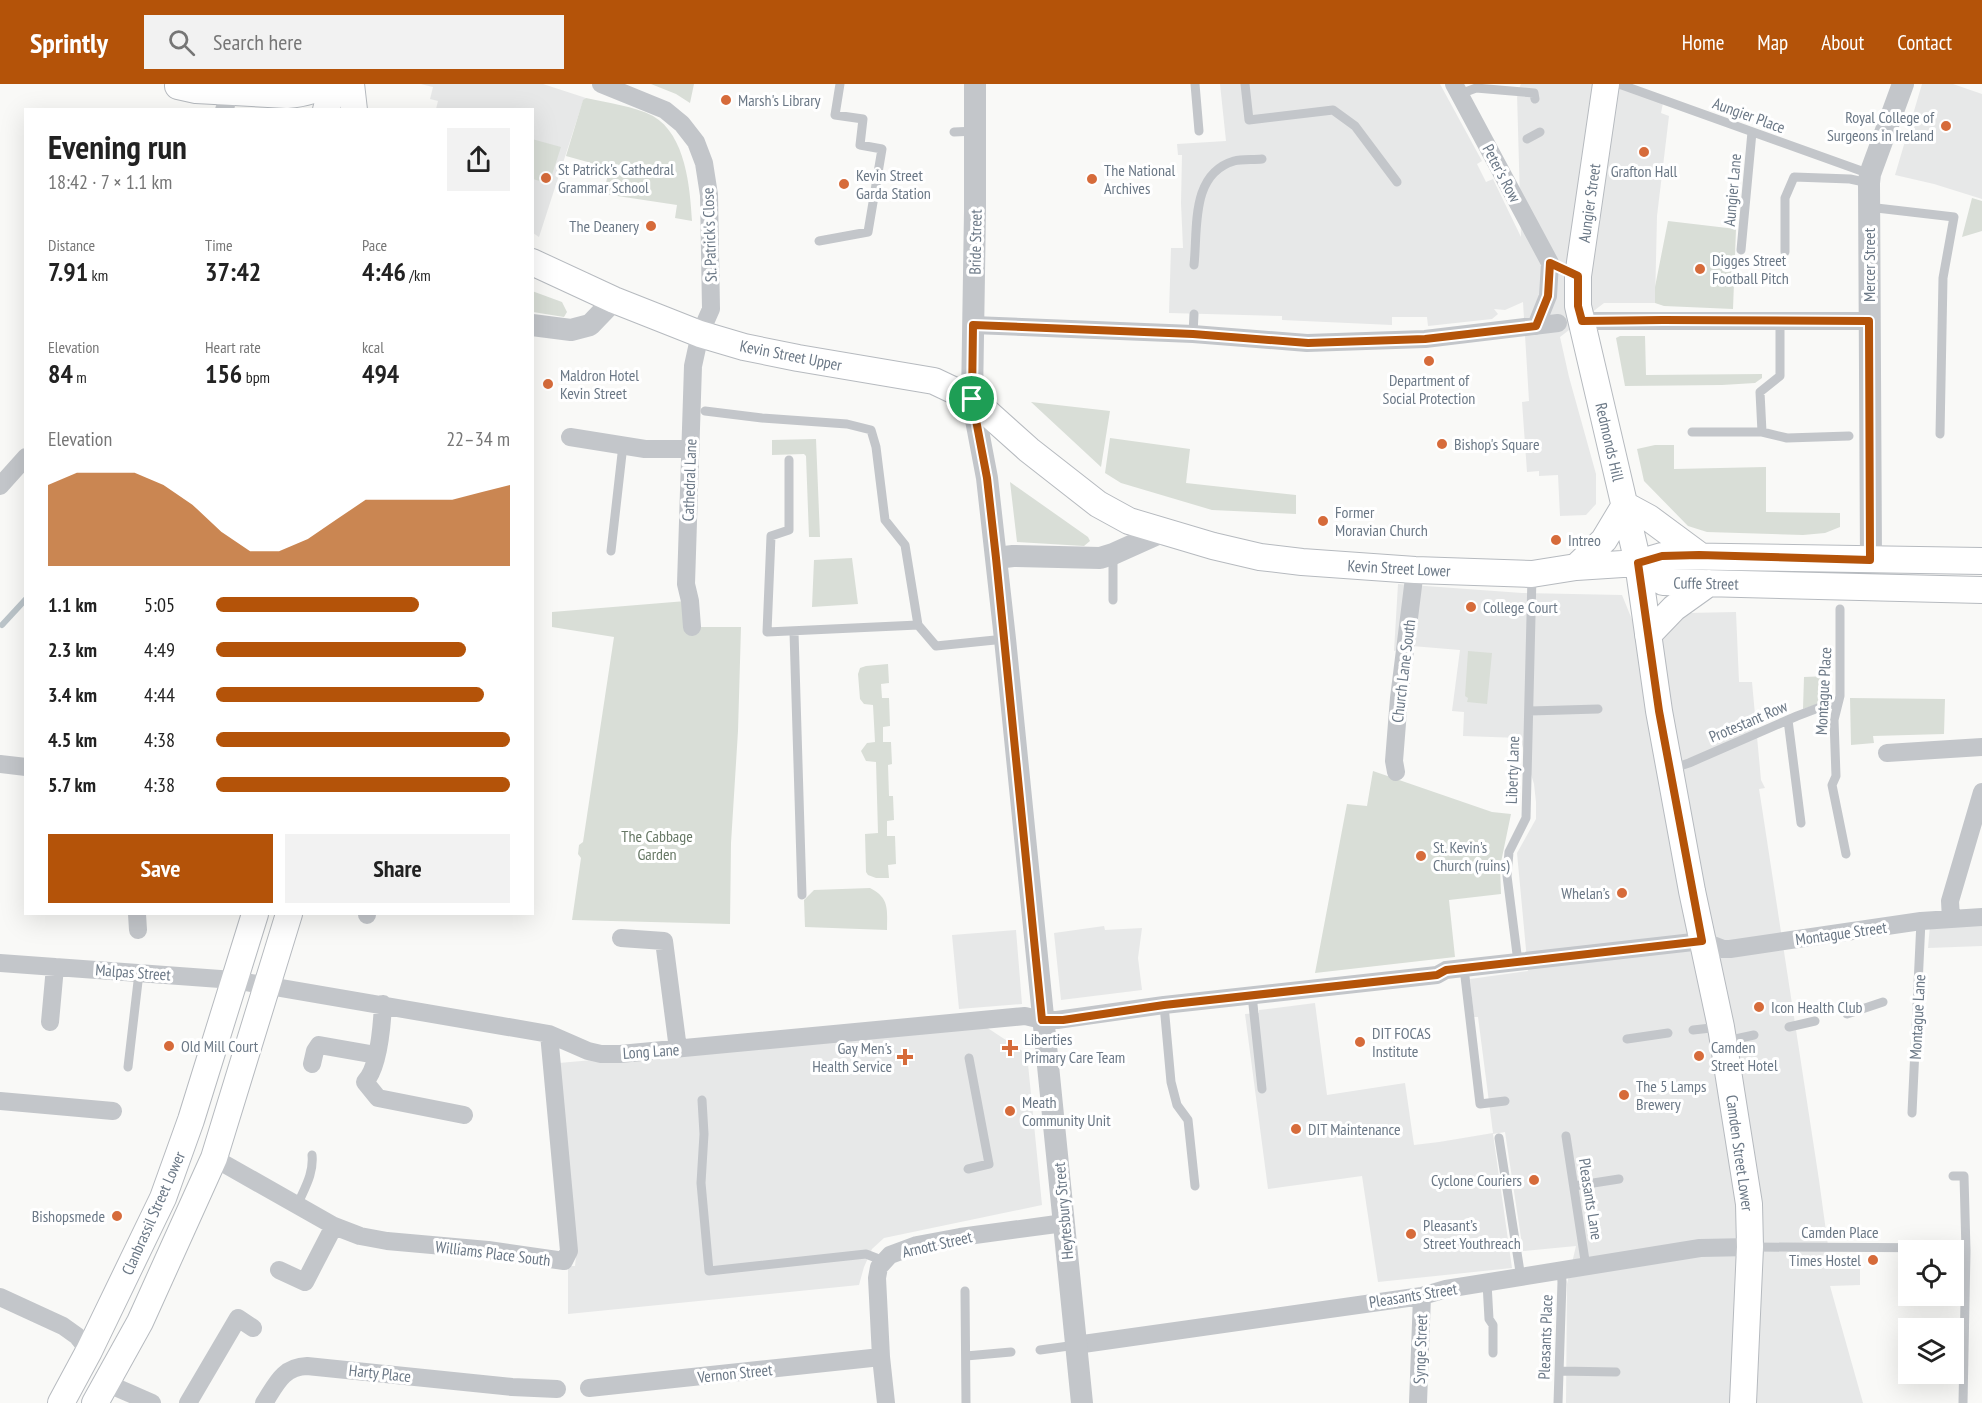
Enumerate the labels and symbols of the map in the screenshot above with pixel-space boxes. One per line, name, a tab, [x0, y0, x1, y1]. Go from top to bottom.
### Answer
place label: Marsh's Library	[738, 90, 821, 110]
marker: Marsh's Library	[719, 93, 733, 107]
street label: Aungier Place	[1710, 93, 1788, 137]
place label: Royal College of Surgeons in Ireland	[1827, 107, 1935, 145]
marker: Royal College of Surgeons in Ireland	[1939, 119, 1953, 133]
street label: Peter's Row	[1478, 141, 1526, 206]
marker: Grafton Hall	[1637, 145, 1651, 159]
street label: Aungier Lane	[1719, 153, 1745, 227]
place label: St Patrick's Cathedral Grammar School	[558, 159, 674, 197]
place label: The National Archives	[1104, 160, 1175, 198]
place label: Grafton Hall	[1611, 161, 1678, 181]
street label: Aungier Street	[1574, 162, 1605, 244]
place label: Kevin Street Garda Station	[856, 165, 931, 203]
marker: St Patrick's Cathedral Grammar School	[539, 171, 553, 185]
marker: The National Archives	[1085, 172, 1099, 186]
marker: Kevin Street Garda Station	[837, 177, 851, 191]
street label: St. Patrick's Close	[697, 187, 721, 283]
street label: Bride Street	[964, 209, 986, 275]
place label: The Deanery	[569, 216, 639, 236]
marker: The Deanery	[644, 219, 658, 233]
street label: Mercer Street	[1859, 227, 1879, 302]
place label: Digges Street Football Pitch	[1712, 250, 1789, 288]
marker: Digges Street Football Pitch	[1693, 262, 1707, 276]
street label: Kevin Street Upper	[738, 335, 844, 375]
marker: Department of Social Protection	[1422, 354, 1436, 368]
place label: Maldron Hotel Kevin Street	[560, 365, 639, 403]
place label: Department of Social Protection	[1383, 370, 1475, 408]
pin	[946, 373, 997, 424]
marker: Maldron Hotel Kevin Street	[541, 377, 555, 391]
street label: Redmonds Hill	[1591, 401, 1629, 484]
place label: Bishop's Square	[1454, 434, 1540, 454]
marker: Bishop's Square	[1435, 437, 1449, 451]
street label: Cathedral Lane	[678, 438, 700, 522]
place label: Former Moravian Church	[1335, 502, 1428, 540]
marker: Former Moravian Church	[1316, 514, 1330, 528]
place label: Intreo	[1568, 530, 1601, 550]
marker: Intreo	[1549, 533, 1563, 547]
street label: Kevin Street Lower	[1347, 555, 1452, 581]
street label: Cuffe Street	[1673, 572, 1739, 594]
place label: College Court	[1483, 597, 1558, 617]
marker: College Court	[1464, 600, 1478, 614]
street label: Church Lane South	[1387, 618, 1419, 724]
street label: Montague Place	[1811, 646, 1835, 736]
street label: Protestant Row	[1706, 695, 1791, 746]
street label: Liberty Lane	[1501, 736, 1523, 804]
park label: The Cabbage Garden	[621, 826, 693, 864]
place label: St. Kevin's Church (ruins)	[1433, 837, 1510, 875]
marker: St. Kevin's Church (ruins)	[1414, 849, 1428, 863]
place label: Whelan’s	[1561, 883, 1610, 903]
marker: Whelan’s	[1615, 886, 1629, 900]
street label: Montague Street	[1794, 917, 1888, 949]
street label: Malpas Street	[95, 959, 172, 985]
street label: Montague Lane	[1905, 974, 1929, 1060]
place label: Icon Health Club	[1771, 997, 1863, 1017]
marker: Icon Health Club	[1752, 1000, 1766, 1014]
place label: DIT FOCAS Institute	[1372, 1023, 1431, 1061]
place label: Liberties Primary Care Team	[1024, 1029, 1125, 1067]
marker: DIT FOCAS Institute	[1353, 1035, 1367, 1049]
place label: Old Mill Court	[181, 1036, 259, 1056]
place label: Camden Street Hotel	[1711, 1037, 1778, 1075]
place label: Gay Men's Health Service	[812, 1038, 892, 1076]
marker: Old Mill Court	[162, 1039, 176, 1053]
street label: Long Lane	[622, 1039, 680, 1063]
marker: Liberties Primary Care Team	[1001, 1039, 1019, 1057]
marker: Gay Men's Health Service	[896, 1048, 914, 1066]
marker: Camden Street Hotel	[1692, 1049, 1706, 1063]
place label: The 5 Lamps Brewery	[1636, 1076, 1706, 1114]
marker: The 5 Lamps Brewery	[1617, 1088, 1631, 1102]
place label: Meath Community Unit	[1022, 1092, 1111, 1130]
street label: Camden Street Lower	[1722, 1093, 1758, 1213]
marker: Meath Community Unit	[1003, 1104, 1017, 1118]
place label: DIT Maintenance	[1308, 1119, 1401, 1139]
marker: DIT Maintenance	[1289, 1122, 1303, 1136]
street label: Clanbrassil Street Lower	[117, 1148, 189, 1278]
street label: Pleasants Lane	[1575, 1157, 1607, 1241]
street label: Heytesbury Street	[1049, 1161, 1077, 1260]
place label: Cyclone Couriers	[1431, 1170, 1522, 1190]
marker: Cyclone Couriers	[1527, 1173, 1541, 1187]
place label: Bishopsmede	[32, 1206, 105, 1226]
marker: Bishopsmede	[110, 1209, 124, 1223]
place label: Pleasant’s Street Youthreach	[1423, 1215, 1521, 1253]
street label: Camden Place	[1801, 1222, 1879, 1242]
street label: Arnott Street	[900, 1226, 975, 1262]
marker: Pleasant’s Street Youthreach	[1404, 1227, 1418, 1241]
street label: Williams Place South	[434, 1236, 552, 1270]
place label: Times Hostel	[1789, 1250, 1861, 1270]
marker: Times Hostel	[1866, 1253, 1880, 1267]
street label: Pleasants Street	[1367, 1278, 1459, 1312]
street label: Pleasants Place	[1534, 1294, 1556, 1380]
street label: Synge Street	[1409, 1313, 1431, 1384]
street label: Vernon Street	[696, 1359, 774, 1387]
street label: Harty Place	[348, 1360, 412, 1386]

